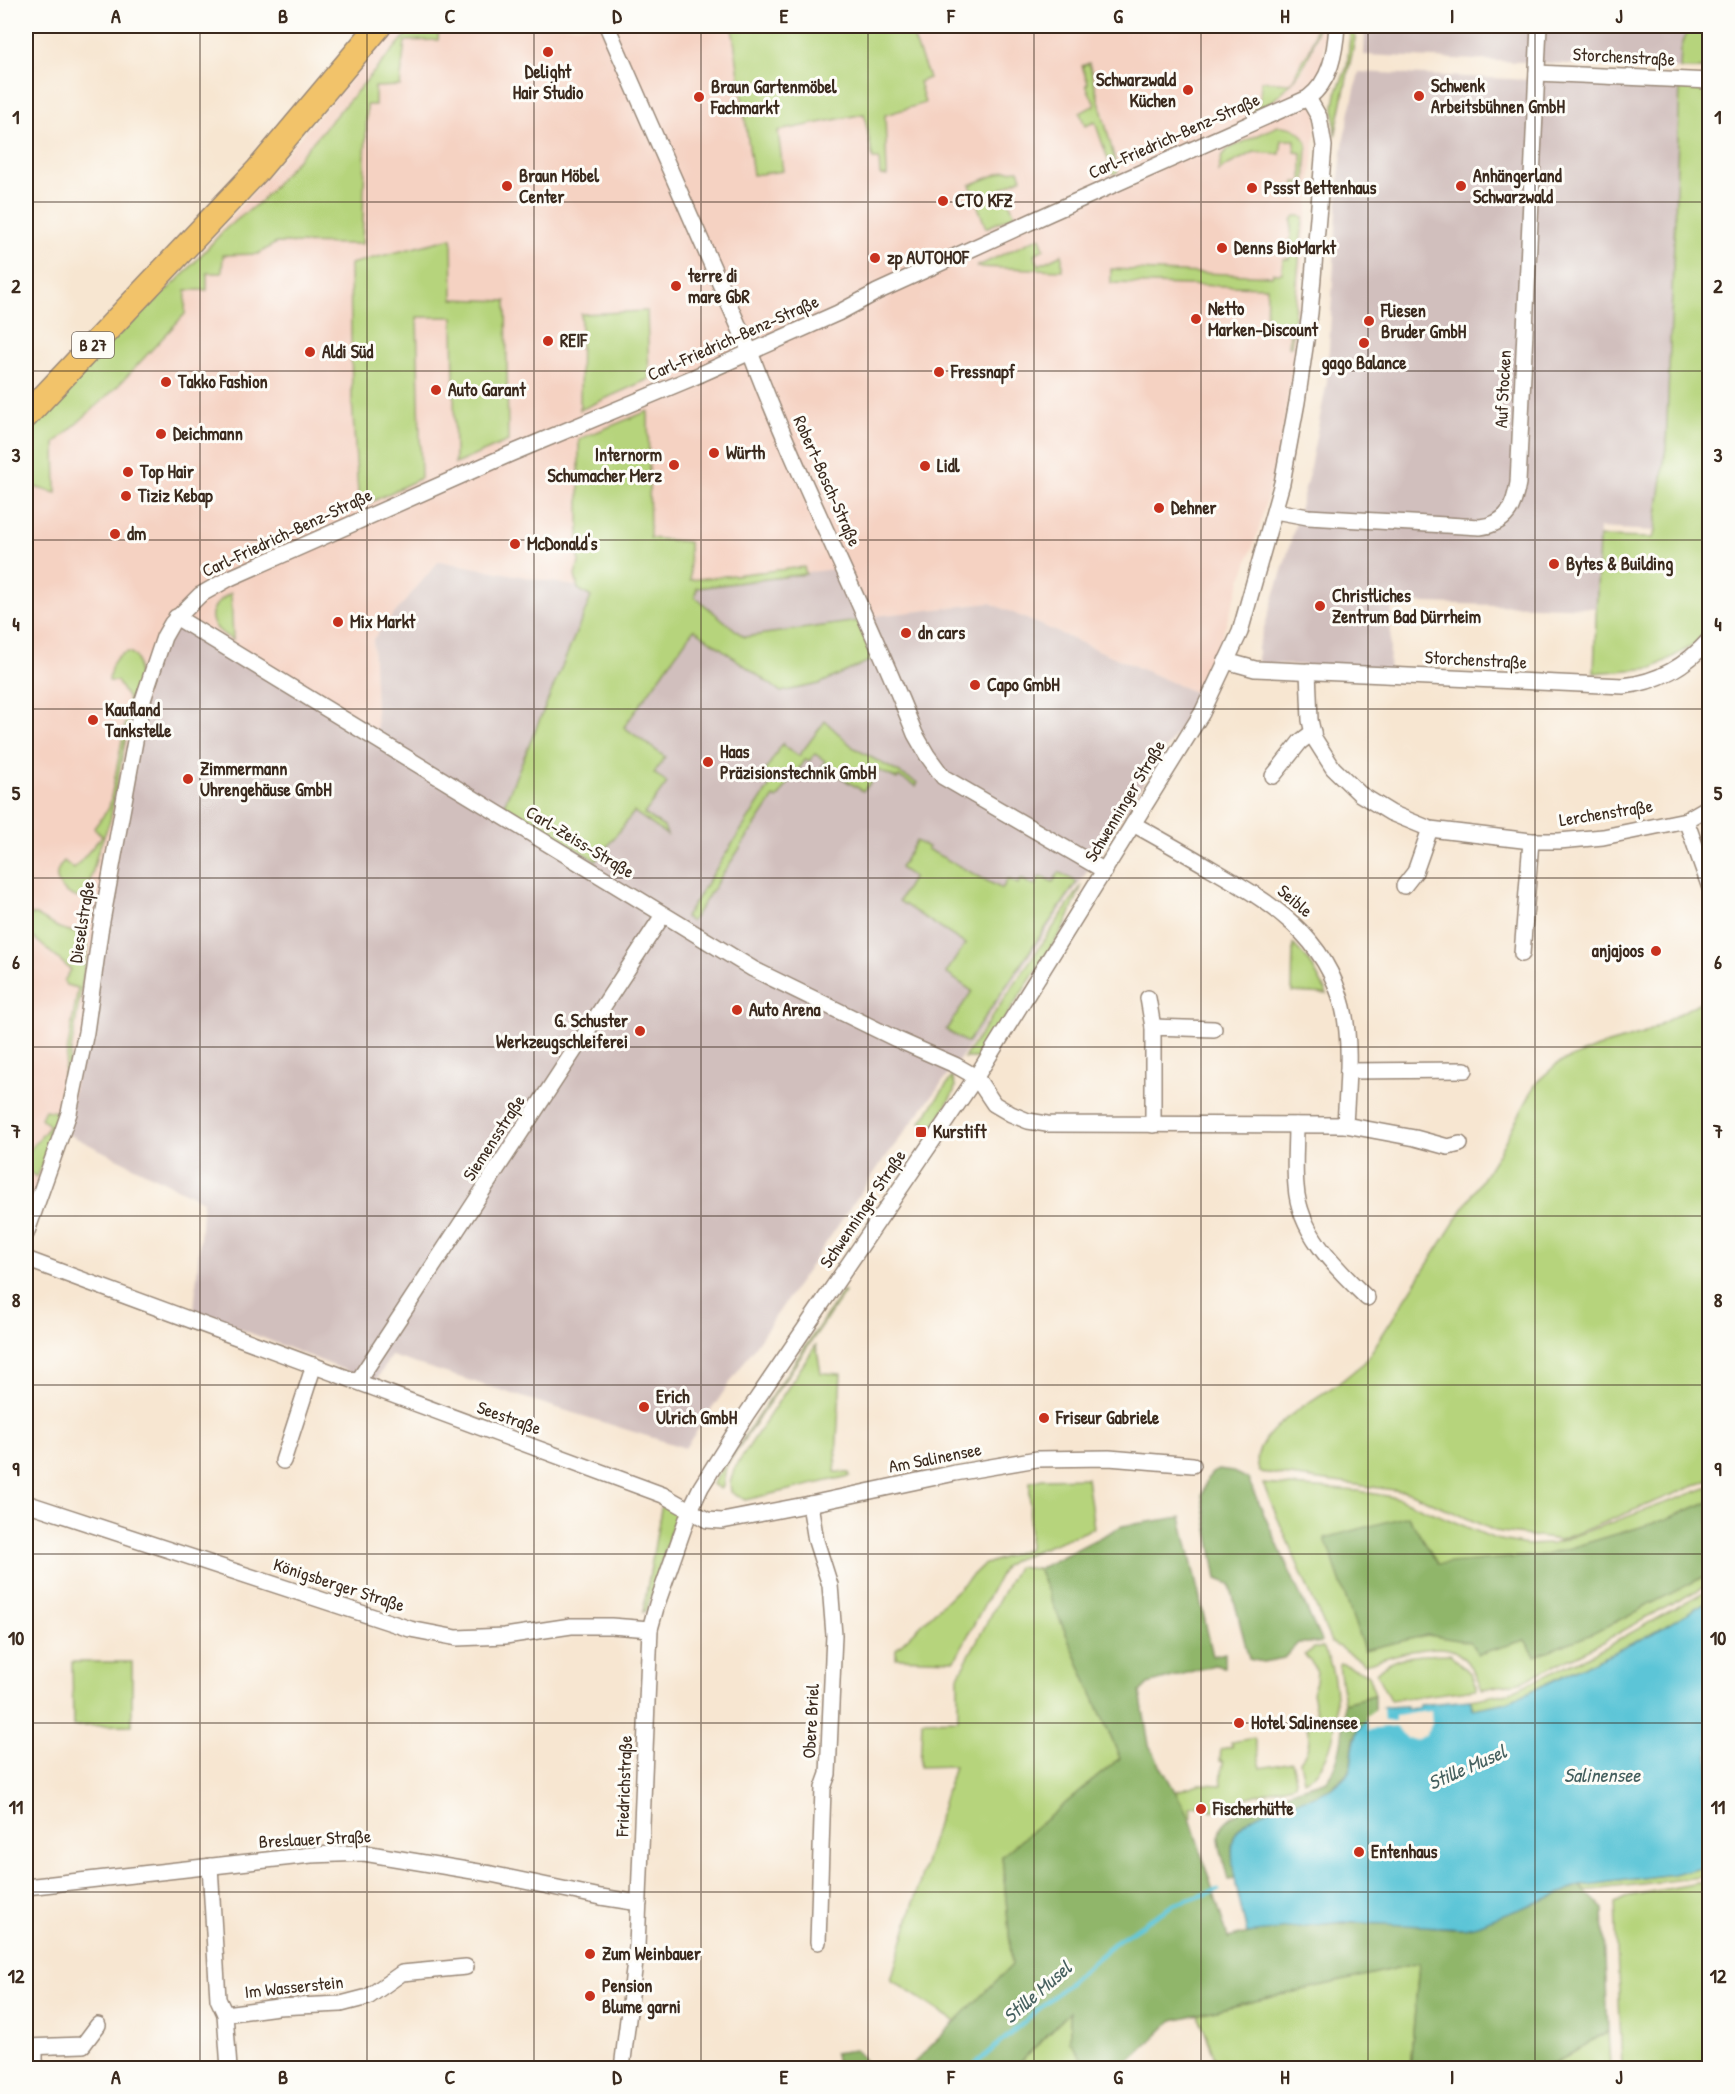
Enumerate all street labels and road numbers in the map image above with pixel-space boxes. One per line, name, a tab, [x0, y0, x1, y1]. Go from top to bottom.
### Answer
street label: Storchenstraße	[1572, 41, 1676, 72]
street label: Carl-Friedrich-Benz-Straße	[1084, 86, 1263, 185]
street label: Carl-Friedrich-Benz-Straße	[643, 288, 822, 387]
road number: B 27	[72, 332, 114, 358]
street label: Auf Stocken	[1488, 349, 1517, 429]
street label: Robert-Bosch-Straße	[787, 411, 867, 550]
street label: Carl-Friedrich-Benz-Straße	[198, 482, 376, 583]
street label: Storchenstraße	[1424, 644, 1528, 675]
street label: Schwenninger Straße	[1078, 735, 1171, 866]
street label: Lerchenstraße	[1557, 793, 1655, 832]
street label: Carl-Zeiss-Straße	[521, 799, 639, 884]
street label: Dieselstraße	[63, 879, 100, 965]
street label: Seible	[1272, 879, 1318, 923]
street label: Siemensstraße	[456, 1090, 531, 1186]
street label: Schwenninger Straße	[814, 1144, 912, 1273]
street label: Seestraße	[474, 1394, 545, 1441]
street label: Am Salinensee	[886, 1436, 983, 1479]
street label: Königsberger Straße	[270, 1552, 408, 1618]
street label: Obere Briel	[796, 1683, 825, 1759]
street label: Friedrichstraße	[609, 1735, 638, 1838]
street label: Breslauer Straße	[258, 1823, 372, 1854]
street label: Im Wasserstein	[243, 1969, 345, 2004]

